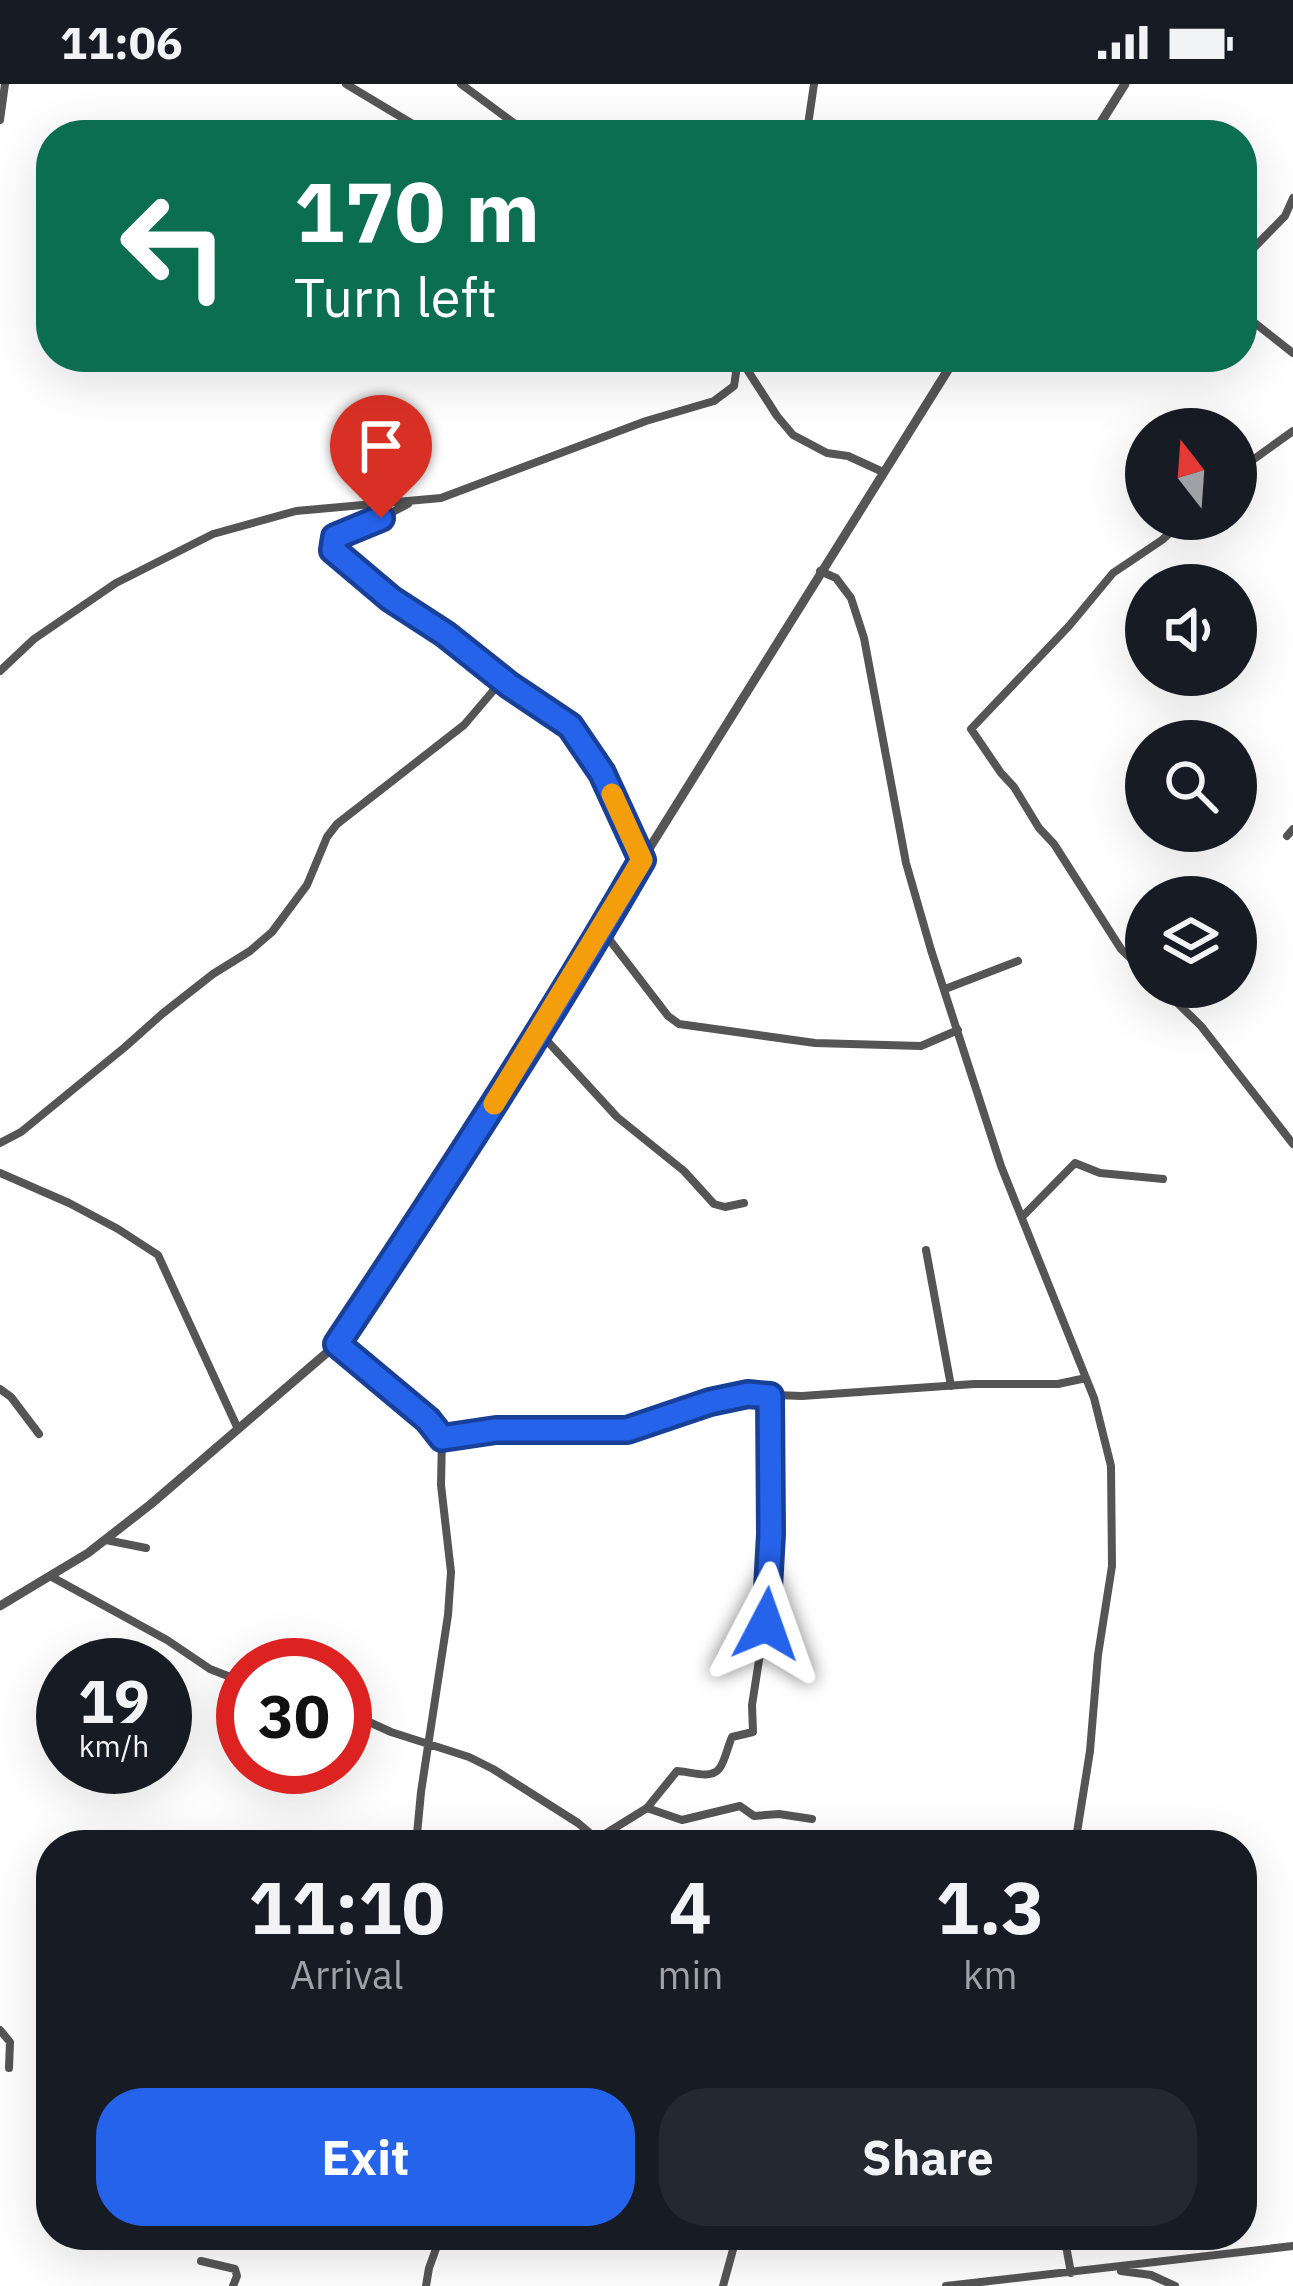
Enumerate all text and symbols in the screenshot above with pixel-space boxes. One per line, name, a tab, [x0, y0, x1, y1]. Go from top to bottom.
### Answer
text: 11:06	[60, 13, 183, 71]
text: 170 m	[294, 156, 540, 265]
icon: left	[96, 168, 252, 324]
text: Turn left	[294, 262, 497, 332]
pin	[330, 395, 432, 518]
north arrow	[1125, 408, 1257, 540]
map controls	[1125, 408, 1257, 1008]
icon: arrive	[348, 413, 414, 479]
button: sound	[1125, 564, 1257, 696]
button: search	[1125, 720, 1257, 852]
button: layers	[1125, 876, 1257, 1008]
position arrow	[703, 1561, 829, 1687]
speed limit sign: 30	[216, 1638, 372, 1794]
text: 19	[78, 1661, 150, 1740]
text: km/h	[79, 1726, 149, 1765]
text: 11:10	[248, 1860, 445, 1954]
text: 4	[669, 1860, 712, 1954]
text: 1.3	[936, 1860, 1045, 1954]
text: Arrival	[290, 1949, 404, 2000]
text: min	[657, 1949, 723, 2000]
text: km	[963, 1949, 1018, 2000]
button: Exit	[96, 2088, 635, 2226]
button: Share	[659, 2088, 1197, 2226]

